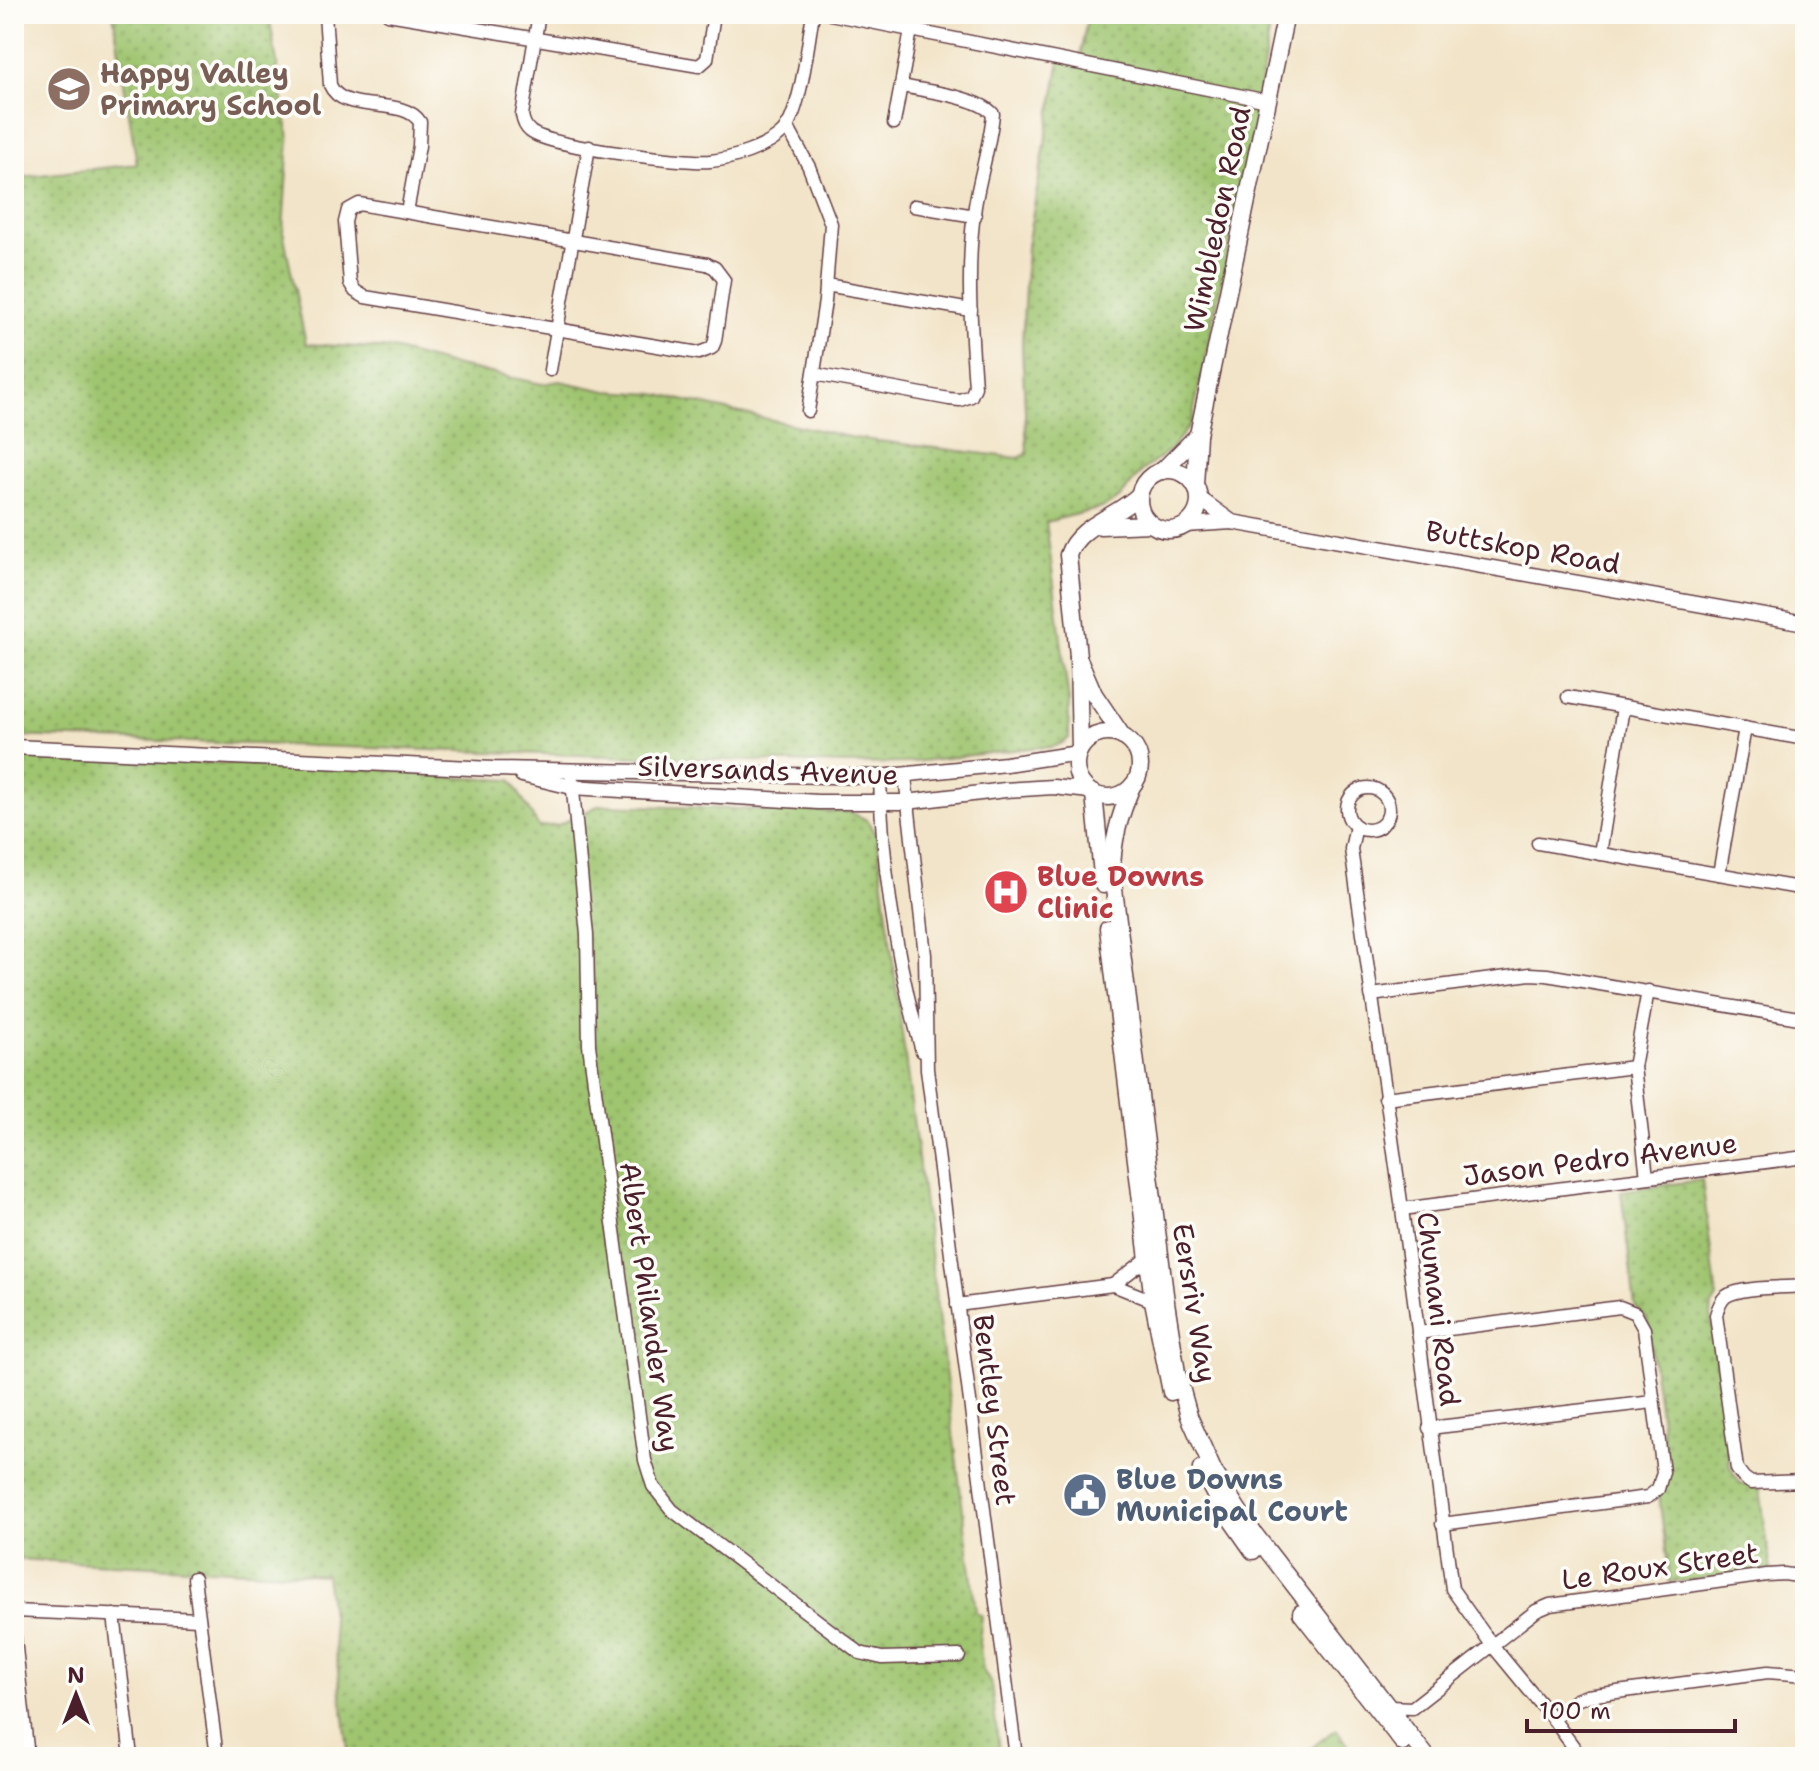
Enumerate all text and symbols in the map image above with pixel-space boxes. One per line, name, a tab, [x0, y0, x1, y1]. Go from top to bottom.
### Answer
place label: Happy Valley Primary School	[100, 54, 322, 124]
school or university icon: Happy Valley Primary School	[45, 65, 93, 113]
street label: Wimbledon Road	[1175, 103, 1259, 335]
street label: Buttskop Road	[1423, 511, 1623, 583]
street label: Silversands Avenue	[637, 746, 899, 794]
place label: Blue Downs Clinic	[1037, 857, 1204, 927]
hospital icon: Blue Downs Clinic	[982, 868, 1030, 916]
street label: Jason Pedro Avenue	[1461, 1123, 1739, 1195]
street label: Albert Philander Way	[611, 1159, 689, 1455]
street label: Chumani Road	[1408, 1209, 1470, 1409]
street label: Eersriv Way	[1164, 1220, 1226, 1386]
street label: Bentley Street	[964, 1312, 1026, 1508]
place label: Blue Downs Municipal Court	[1116, 1460, 1348, 1530]
public building icon: Blue Downs Municipal Court	[1061, 1471, 1109, 1519]
street label: Le Roux Street	[1559, 1533, 1761, 1599]
north arrow	[36, 1655, 116, 1735]
text: N	[67, 1661, 85, 1690]
scale bar	[1527, 1683, 1735, 1733]
text: 100 m	[1539, 1695, 1611, 1727]

